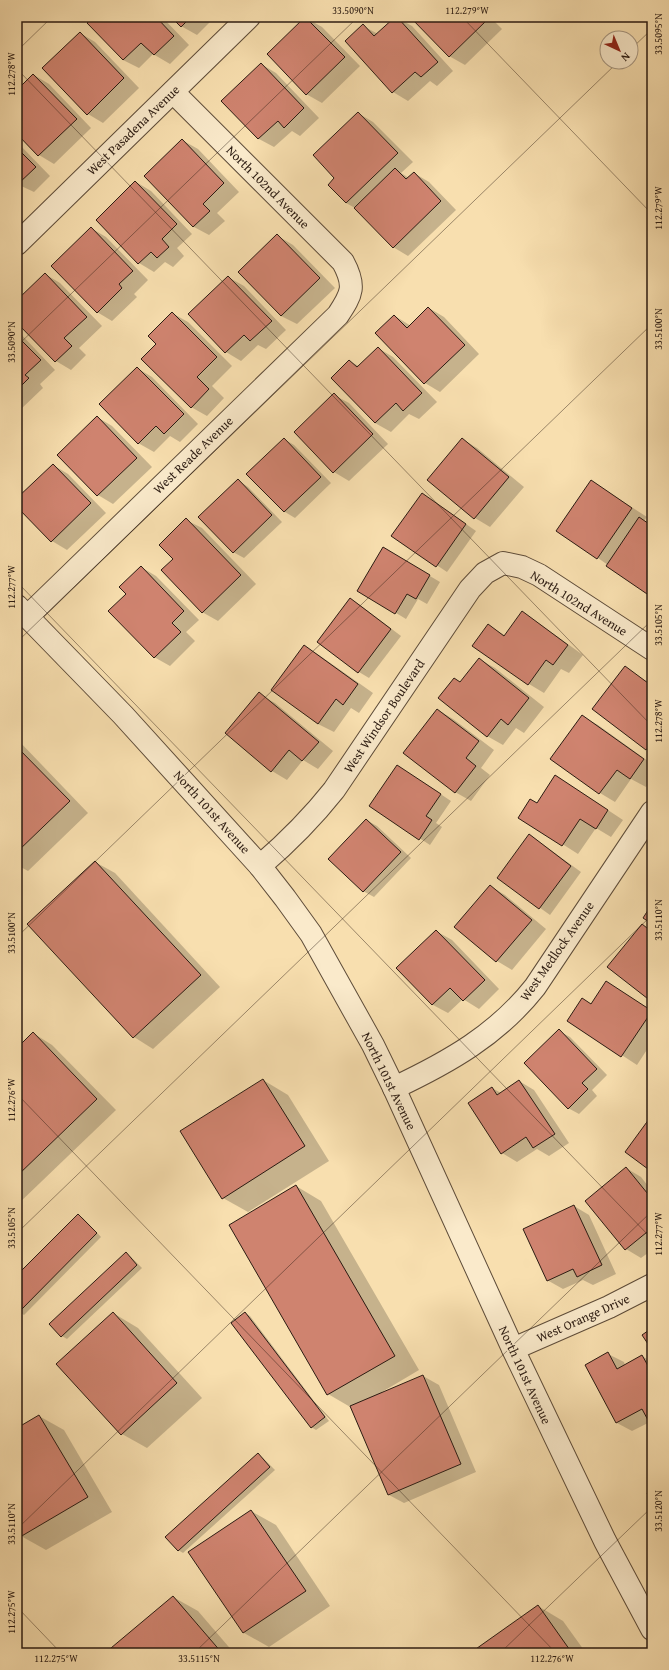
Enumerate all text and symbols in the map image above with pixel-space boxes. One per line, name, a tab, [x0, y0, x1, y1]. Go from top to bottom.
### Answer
text: 33.5090°N	[332, 3, 374, 18]
text: 112.279°W	[445, 3, 489, 18]
text: 33.5095°N	[651, 13, 666, 55]
north arrow	[599, 30, 639, 70]
text: N	[617, 49, 634, 66]
text: 112.278°W	[4, 52, 19, 96]
street label: West Pasadena Avenue	[82, 80, 184, 180]
street label: North 102nd Avenue	[222, 141, 314, 233]
text: 112.279°W	[651, 186, 666, 230]
text: 33.5100°N	[651, 308, 666, 350]
text: 33.5090°N	[4, 321, 19, 363]
street label: West Reade Avenue	[149, 412, 237, 498]
text: 112.277°W	[4, 565, 19, 609]
street label: North 102nd Avenue	[527, 566, 631, 640]
text: 33.5105°N	[651, 604, 666, 646]
street label: West Windsor Boulevard	[339, 655, 429, 777]
text: 112.278°W	[651, 699, 666, 743]
street label: North 101st Avenue	[169, 766, 255, 858]
street label: West Medlock Avenue	[515, 897, 599, 1005]
text: 33.5110°N	[651, 899, 666, 941]
text: 33.5100°N	[4, 912, 19, 954]
street label: North 101st Avenue	[357, 1029, 421, 1133]
text: 112.276°W	[4, 1078, 19, 1122]
text: 33.5105°N	[4, 1207, 19, 1249]
text: 112.277°W	[651, 1212, 666, 1256]
street label: West Orange Drive	[533, 1289, 633, 1347]
street label: North 101st Avenue	[494, 1323, 556, 1427]
text: 33.5120°N	[651, 1490, 666, 1532]
text: 33.5110°N	[4, 1503, 19, 1545]
text: 112.275°W	[4, 1590, 19, 1634]
text: 112.275°W	[34, 1651, 78, 1666]
text: 33.5115°N	[178, 1651, 220, 1666]
text: 112.276°W	[530, 1651, 574, 1666]

